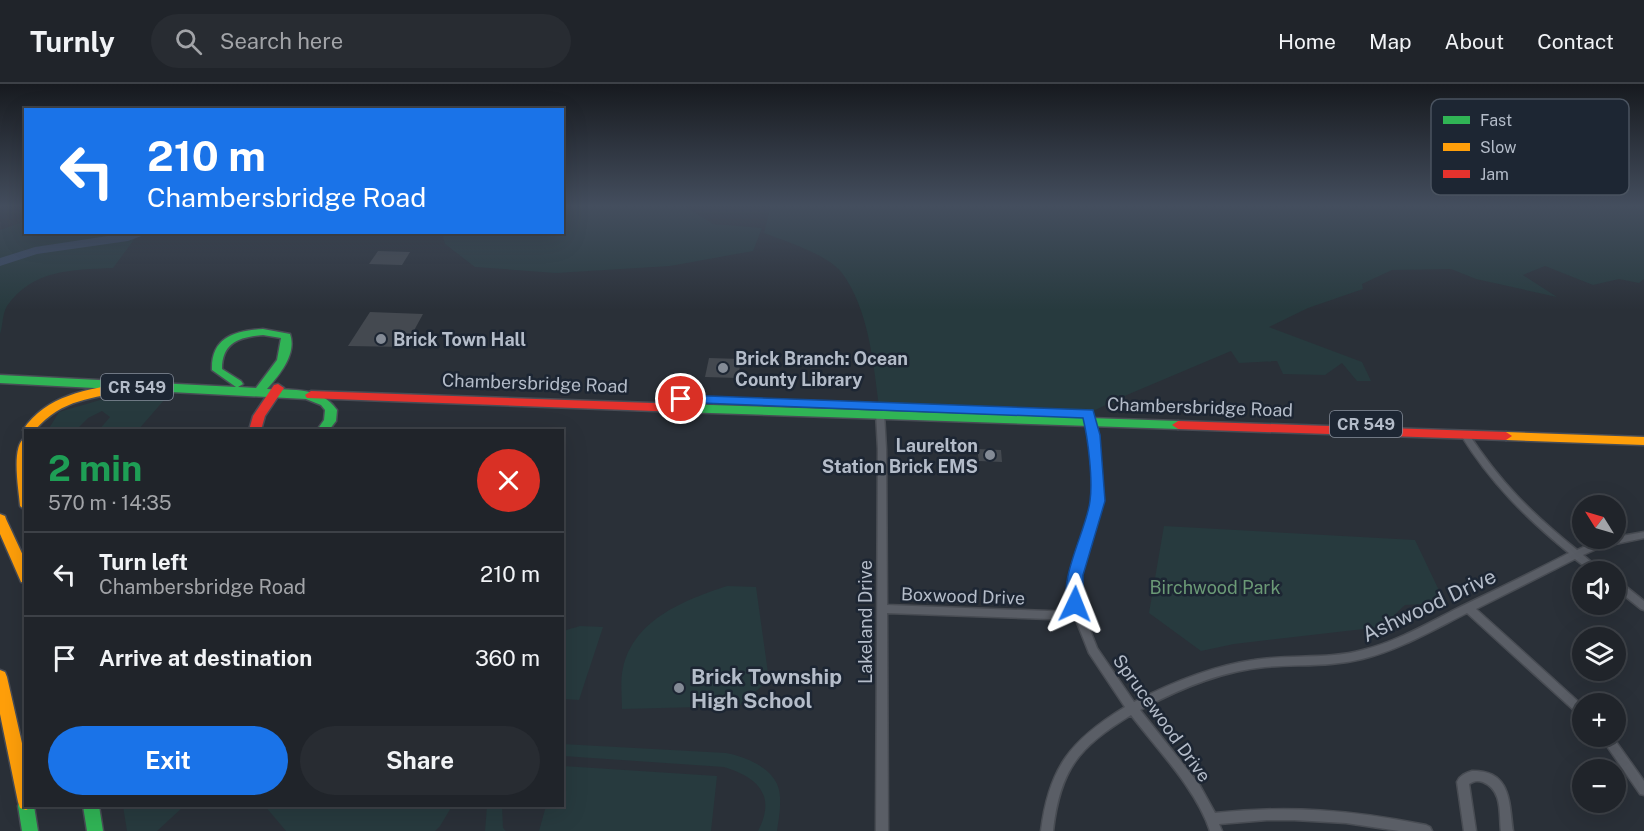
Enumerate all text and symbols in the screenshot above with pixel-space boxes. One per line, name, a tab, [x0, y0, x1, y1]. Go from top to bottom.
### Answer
search box	[151, 14, 571, 68]
text: Turnly	[30, 25, 115, 58]
icon: search	[172, 25, 205, 58]
text: Search here	[220, 28, 343, 54]
text: Home	[1278, 29, 1336, 54]
text: Map	[1369, 29, 1412, 54]
text: About	[1445, 29, 1504, 54]
text: Contact	[1537, 29, 1614, 54]
legend	[1431, 99, 1629, 195]
text: Fast	[1480, 111, 1512, 130]
text: 210 m	[147, 131, 266, 180]
icon: left	[48, 132, 126, 210]
text: Slow	[1480, 138, 1517, 157]
text: Jam	[1480, 165, 1509, 184]
text: Chambersbridge Road	[147, 181, 426, 213]
place label: Brick Town Hall	[393, 329, 526, 350]
marker: Brick Town Hall	[374, 332, 388, 346]
place label: Brick Branch: Ocean County Library	[735, 348, 908, 390]
marker: Brick Branch: Ocean County Library	[716, 361, 730, 375]
street label: Chambersbridge Road	[442, 369, 628, 397]
pin	[655, 373, 706, 424]
road number: CR 549	[101, 374, 173, 400]
icon: arrive	[664, 382, 697, 415]
street label: Chambersbridge Road	[1107, 393, 1293, 421]
road number: CR 549	[1330, 411, 1402, 437]
place label: Laurelton Station Brick EMS	[822, 435, 978, 477]
text: 2 min	[48, 447, 142, 489]
marker: Laurelton Station Brick EMS	[983, 448, 997, 462]
button: close	[477, 449, 540, 512]
text: 570 m · 14:35	[48, 491, 172, 515]
north arrow	[1572, 495, 1626, 549]
map controls	[1572, 495, 1626, 813]
text: Turn left	[99, 549, 188, 575]
icon: left	[48, 558, 81, 591]
street label: Lakeland Drive	[855, 560, 876, 684]
text: 210 m	[480, 561, 540, 587]
button: sound	[1572, 561, 1626, 615]
street label: Ashwood Drive	[1358, 563, 1500, 647]
position arrow	[1043, 572, 1107, 636]
text: Chambersbridge Road	[99, 575, 306, 599]
park label: Birchwood Park	[1150, 577, 1281, 598]
street label: Boxwood Drive	[901, 583, 1025, 609]
button: layers	[1572, 627, 1626, 681]
icon: arrive	[48, 642, 81, 675]
text: Arrive at destination	[99, 645, 312, 671]
text: 360 m	[475, 645, 540, 671]
street label: Sprucewood Drive	[1109, 650, 1215, 786]
place label: Brick Township High School	[691, 664, 842, 713]
marker: Brick Township High School	[672, 681, 686, 695]
button: +	[1572, 693, 1626, 747]
button: Exit	[48, 726, 288, 795]
button: Share	[300, 726, 540, 795]
button: −	[1572, 759, 1626, 813]

